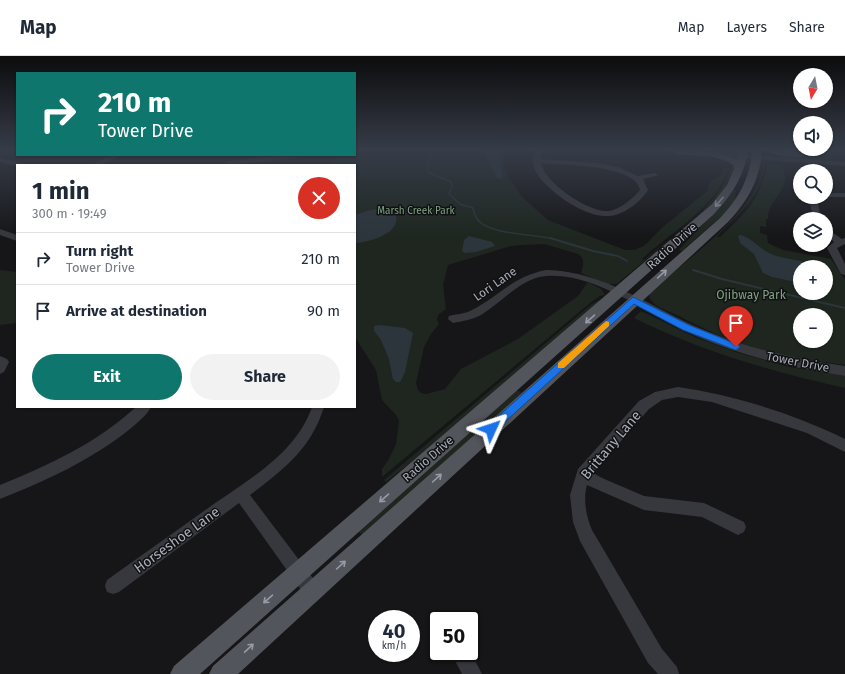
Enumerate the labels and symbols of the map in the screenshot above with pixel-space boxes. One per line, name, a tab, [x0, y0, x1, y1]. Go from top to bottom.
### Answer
north arrow	[793, 68, 833, 108]
one-way arrow	[715, 197, 724, 208]
park label: Marsh Creek Park	[377, 205, 456, 217]
street label: Radio Drive	[644, 220, 700, 272]
street label: Lori Lane	[471, 264, 519, 304]
one-way arrow	[657, 269, 667, 279]
park label: Ojibway Park	[716, 288, 787, 302]
pin	[719, 306, 753, 347]
one-way arrow	[584, 315, 595, 324]
street label: Tower Drive	[765, 349, 831, 375]
street label: Brittany Lane	[577, 407, 645, 483]
position arrow	[470, 408, 512, 450]
street label: Radio Drive	[400, 433, 456, 485]
one-way arrow	[432, 473, 442, 482]
one-way arrow	[378, 494, 389, 503]
street label: Horseshoe Lane	[131, 503, 223, 577]
one-way arrow	[335, 561, 345, 570]
one-way arrow	[263, 594, 274, 603]
speed limit sign: 50	[428, 610, 480, 662]
one-way arrow	[244, 643, 255, 652]

